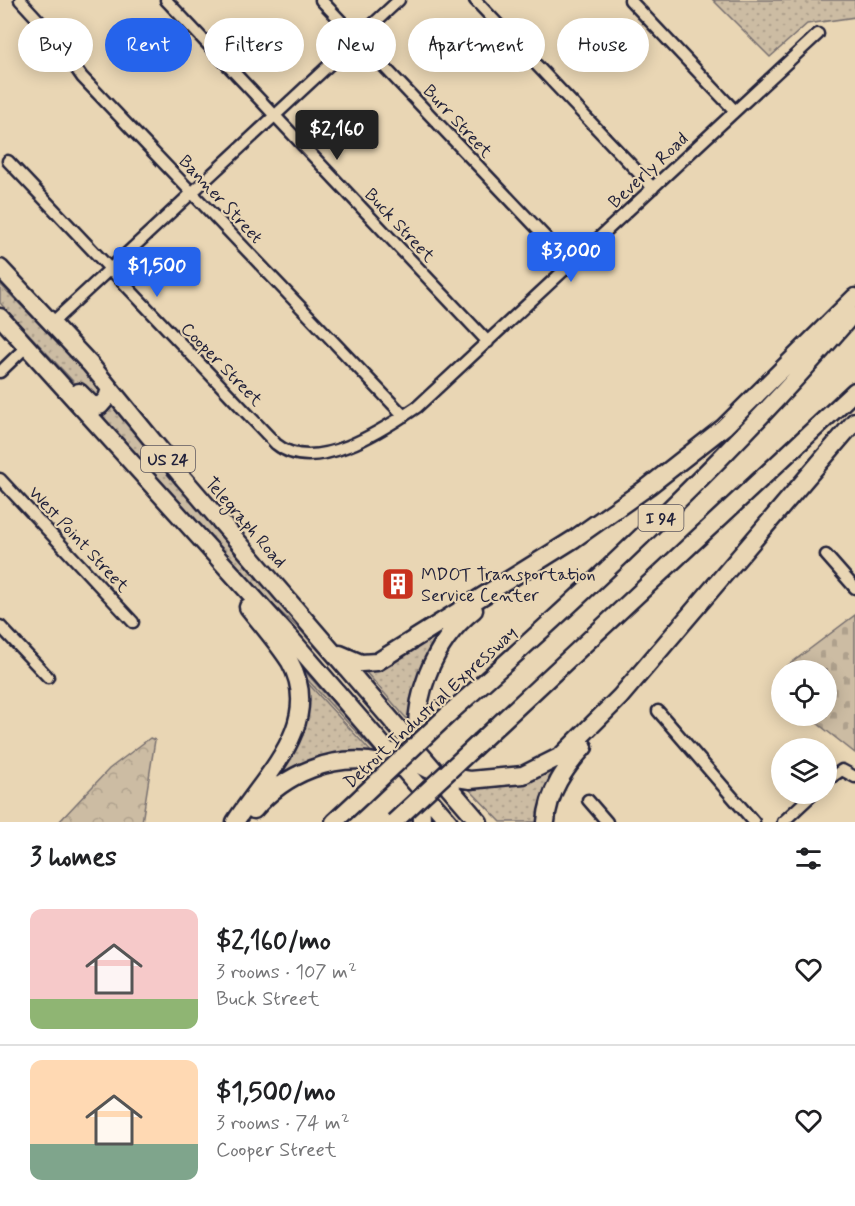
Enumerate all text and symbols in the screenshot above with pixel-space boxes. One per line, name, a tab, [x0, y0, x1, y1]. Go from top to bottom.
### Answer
chip: Buy	[18, 18, 93, 72]
chip: Rent	[105, 18, 192, 72]
chip: Filters	[204, 18, 304, 72]
chip: New	[316, 18, 396, 72]
chip: Apartment	[408, 18, 545, 72]
chip: House	[557, 18, 649, 72]
street label: Burr Street	[417, 80, 498, 164]
pin: $2,160	[288, 110, 386, 161]
text: $2,160	[309, 116, 365, 143]
street label: Beverly Road	[604, 127, 694, 214]
street label: Banner Street	[173, 150, 268, 250]
street label: Buck Street	[359, 183, 440, 268]
pin: $3,000	[522, 232, 620, 283]
text: $3,000	[541, 238, 601, 265]
pin: $1,500	[108, 247, 206, 298]
text: $1,500	[128, 253, 186, 280]
street label: Cooper Street	[175, 317, 268, 412]
road number: US 24	[141, 446, 195, 472]
street label: Telegraph Road	[198, 472, 291, 574]
street label: West Point Street	[23, 481, 134, 598]
road number: I 94	[638, 505, 684, 531]
place label: MDOT Transportation Service Center	[421, 563, 596, 608]
building icon: MDOT Transportation Service Center	[380, 566, 416, 602]
street label: Detroit Industrial Expressway	[339, 621, 522, 794]
map controls	[771, 660, 837, 804]
button: locate	[771, 660, 837, 726]
button: layers	[771, 738, 837, 804]
text: 3 homes	[30, 841, 117, 875]
icon: filters	[792, 842, 825, 875]
text: $2,160/mo	[216, 925, 331, 959]
icon: home	[78, 933, 150, 1005]
icon: heart	[792, 953, 825, 986]
text: 3 rooms · 107 m²	[216, 959, 357, 986]
text: Buck Street	[216, 986, 319, 1013]
text: $1,500/mo	[216, 1076, 336, 1110]
icon: home	[78, 1084, 150, 1156]
icon: heart	[792, 1104, 825, 1137]
text: 3 rooms · 74 m²	[216, 1110, 350, 1137]
text: Cooper Street	[216, 1137, 337, 1164]

